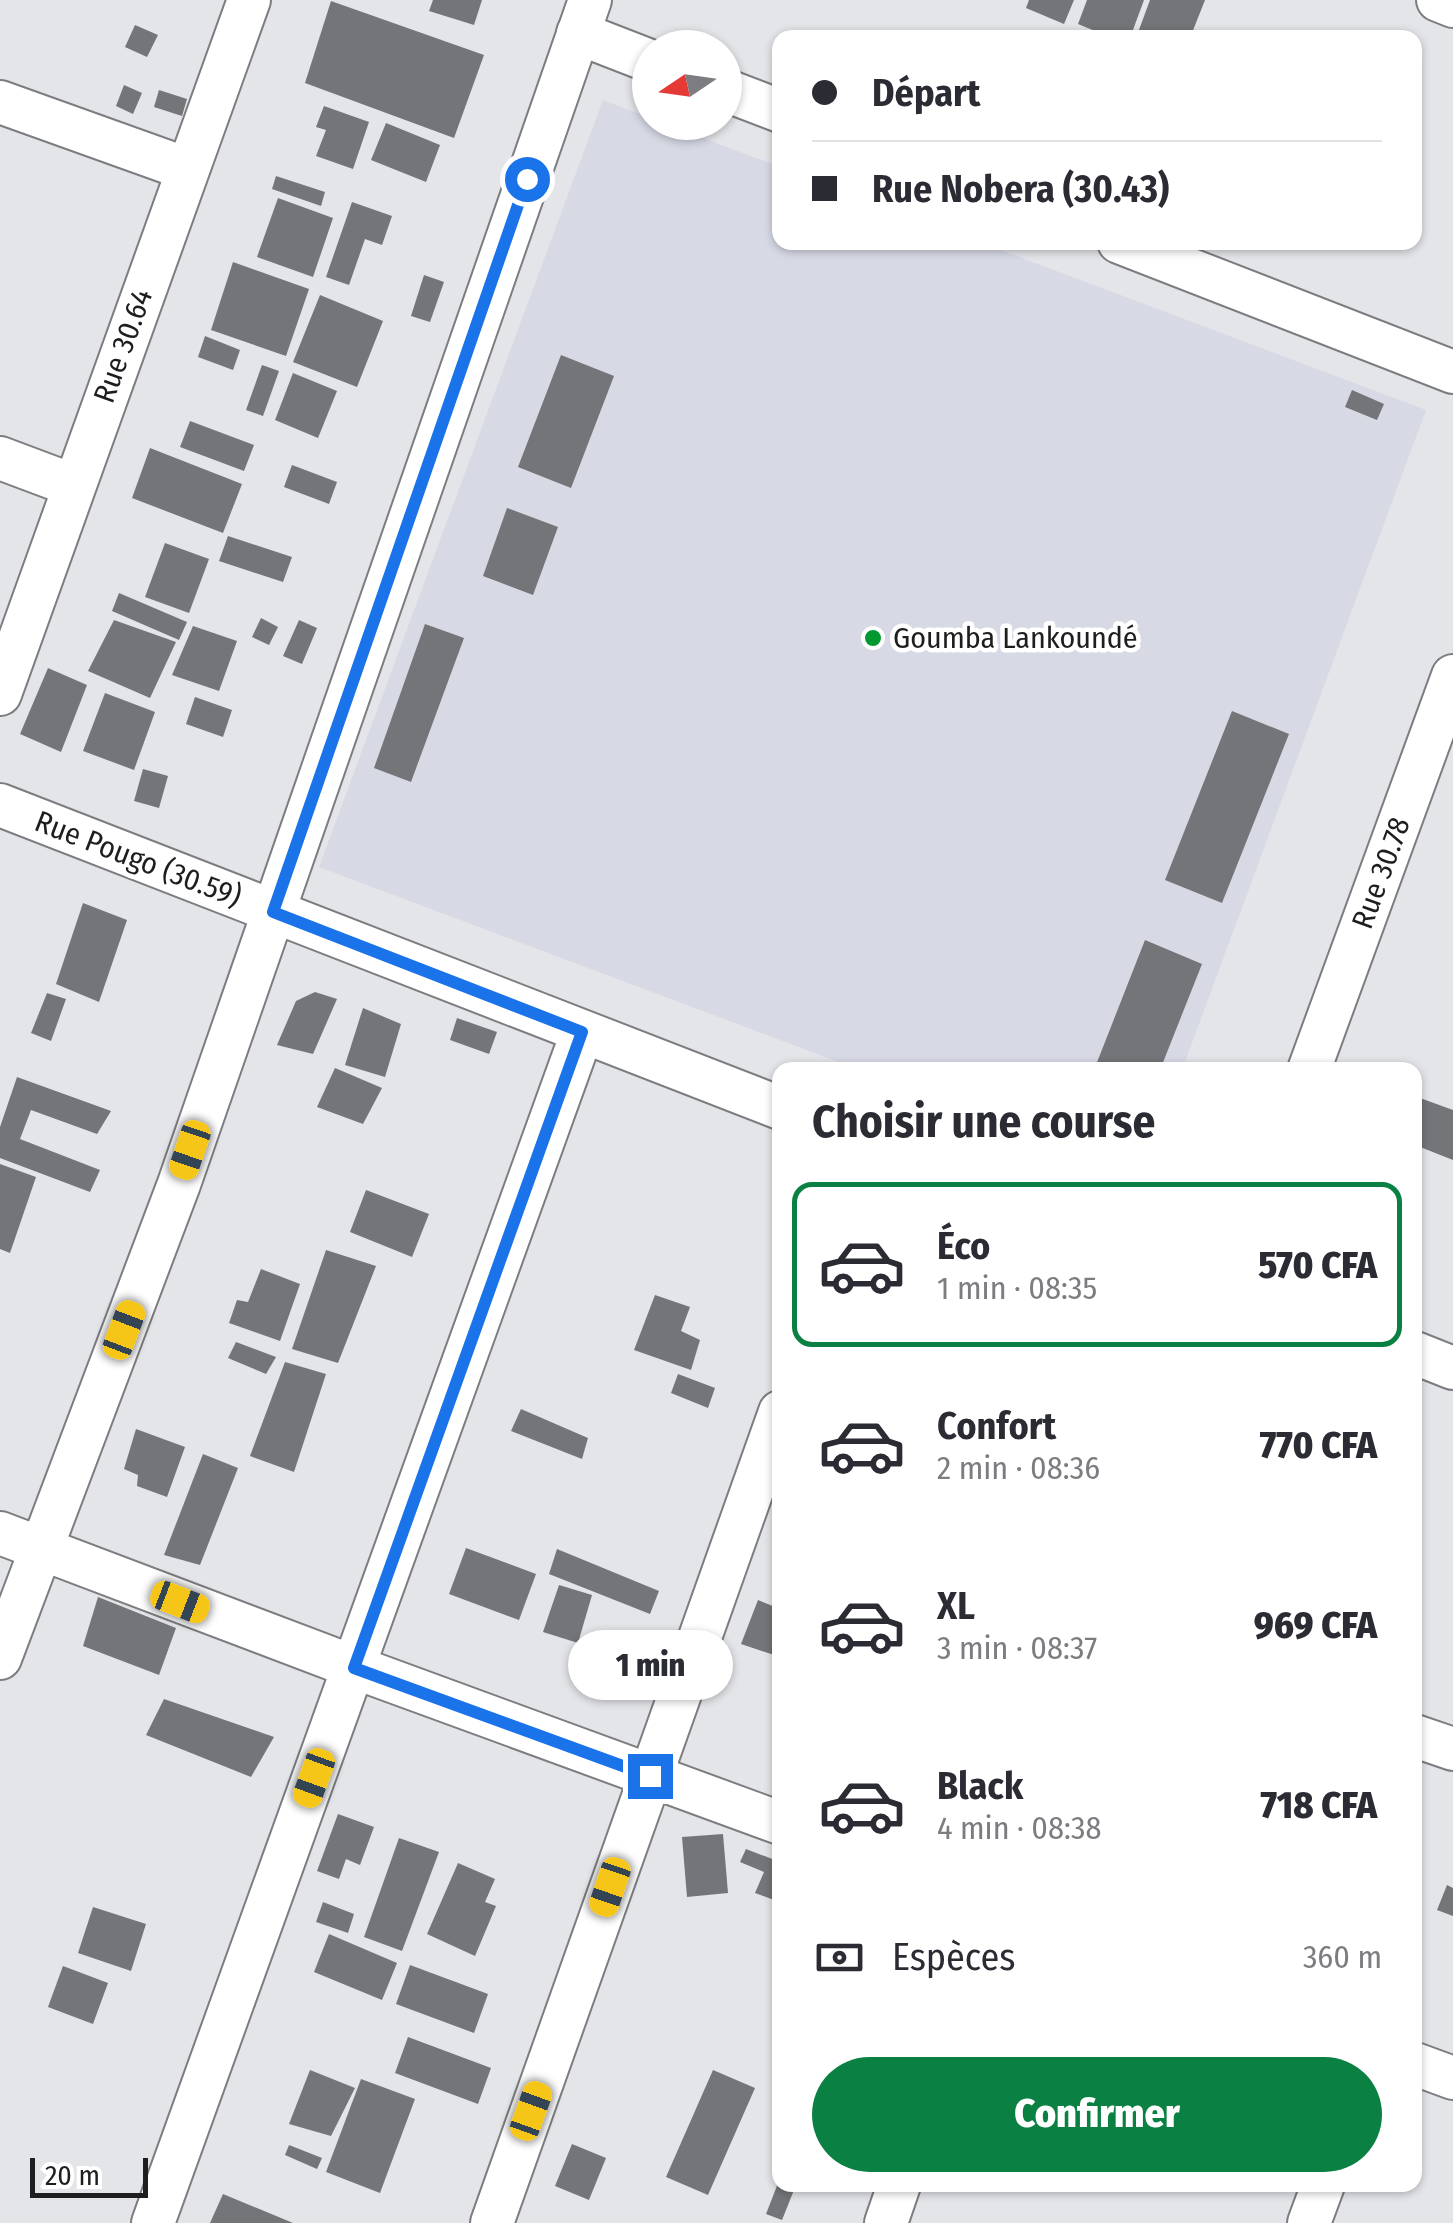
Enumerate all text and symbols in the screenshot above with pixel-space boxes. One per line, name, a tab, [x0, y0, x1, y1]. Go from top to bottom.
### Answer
north arrow	[632, 30, 742, 140]
map controls	[632, 30, 742, 140]
text: Départ	[872, 70, 980, 116]
route start	[505, 157, 550, 202]
text: Rue Nobera (30.43)	[872, 166, 1169, 212]
street label: Rue 30.64	[86, 284, 160, 408]
place label: Goumba Lankoundé	[893, 620, 1138, 656]
marker: Goumba Lankoundé	[862, 627, 884, 649]
street label: Rue Pougo (30.59)	[30, 803, 246, 915]
street label: Rue 30.78	[1344, 812, 1418, 934]
text: Choisir une course	[812, 1095, 1155, 1149]
car	[166, 1117, 214, 1183]
icon: car	[817, 1220, 907, 1310]
text: Éco	[937, 1223, 990, 1269]
text: 570 CFA	[1258, 1242, 1377, 1288]
text: 1 min · 08:35	[937, 1269, 1097, 1307]
car	[99, 1297, 149, 1363]
icon: car	[817, 1400, 907, 1490]
text: Confort	[937, 1403, 1056, 1449]
text: 770 CFA	[1260, 1422, 1377, 1468]
text: 2 min · 08:36	[937, 1449, 1100, 1487]
car	[147, 1577, 213, 1627]
icon: car	[817, 1580, 907, 1670]
text: XL	[937, 1583, 975, 1629]
text: 969 CFA	[1254, 1602, 1377, 1648]
text: 3 min · 08:37	[937, 1629, 1097, 1667]
callout: 1 min	[568, 1631, 732, 1701]
text: 1 min	[616, 1646, 685, 1684]
car	[290, 1745, 338, 1811]
route end	[628, 1754, 673, 1799]
icon: car	[817, 1760, 907, 1850]
text: Black	[937, 1763, 1023, 1809]
text: 718 CFA	[1260, 1782, 1377, 1828]
text: 4 min · 08:38	[937, 1809, 1102, 1847]
car	[586, 1854, 634, 1920]
icon: cash	[812, 1930, 867, 1985]
text: Espèces	[892, 1934, 1015, 1980]
text: 360 m	[1303, 1938, 1382, 1976]
button: Confirmer	[812, 2057, 1382, 2172]
car	[507, 2078, 555, 2144]
scale bar	[30, 2153, 148, 2198]
text: 20 m	[45, 2159, 100, 2192]

